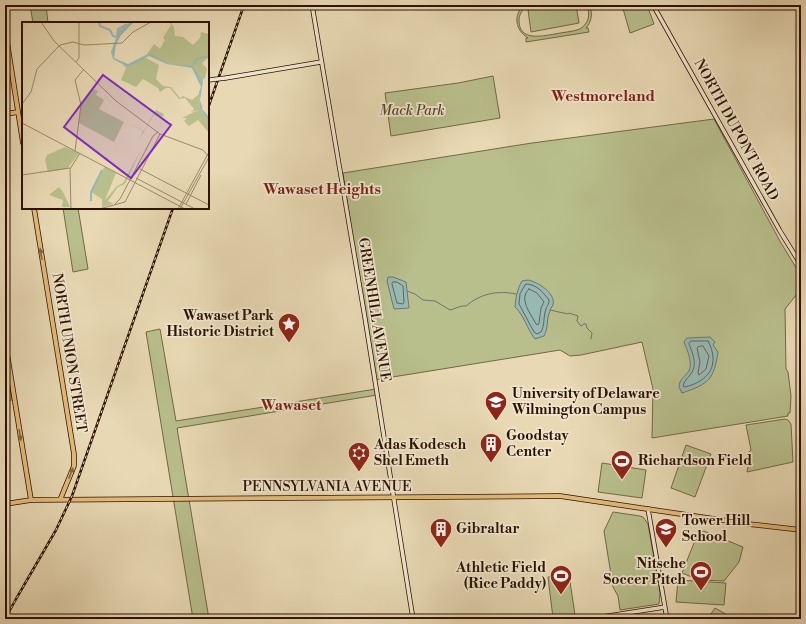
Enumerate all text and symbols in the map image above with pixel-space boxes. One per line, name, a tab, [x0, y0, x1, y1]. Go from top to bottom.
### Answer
inset map	[22, 22, 209, 209]
street label: NORTH DUPONT ROAD	[690, 56, 783, 204]
district label: Westmoreland	[550, 87, 655, 106]
park label: Mack Park	[379, 102, 445, 120]
district label: Wawaset Heights	[262, 180, 381, 199]
street label: GREENHILL AVENUE	[354, 237, 394, 383]
one-way arrow	[38, 248, 44, 260]
street label: NORTH UNION STREET	[47, 272, 91, 434]
place label: Wawaset Park Historic District	[166, 307, 275, 341]
place icon: Wawaset Park Historic District	[276, 311, 302, 344]
place label: University of Delaware Wilmington Campus	[511, 385, 660, 419]
school or university icon: University of Delaware Wilmington Campus	[483, 389, 509, 422]
district label: Wawaset	[260, 396, 322, 415]
place label: Goodstay Center	[506, 427, 569, 461]
one-way arrow	[17, 428, 23, 441]
building icon: Goodstay Center	[478, 431, 504, 464]
place label: Adas Kodesch Shel Emeth	[373, 436, 466, 470]
synagogue icon: Adas Kodesch Shel Emeth	[346, 440, 372, 473]
sports icon: Richardson Field	[609, 448, 635, 481]
place label: Richardson Field	[638, 452, 752, 470]
one-way arrow	[69, 467, 75, 479]
street label: PENNSYLVANIA AVENUE	[242, 478, 412, 496]
place label: Tower Hill School	[682, 512, 751, 546]
building icon: Gibraltar	[428, 516, 454, 549]
school or university icon: Tower Hill School	[653, 516, 679, 549]
place label: Gibraltar	[456, 520, 520, 538]
place label: Nitsche Soccer Pitch	[603, 555, 686, 589]
place label: Athletic Field (Rice Paddy)	[455, 559, 546, 593]
sports icon: Nitsche Soccer Pitch	[688, 559, 714, 592]
sports icon: Athletic Field (Rice Paddy)	[548, 563, 574, 596]

